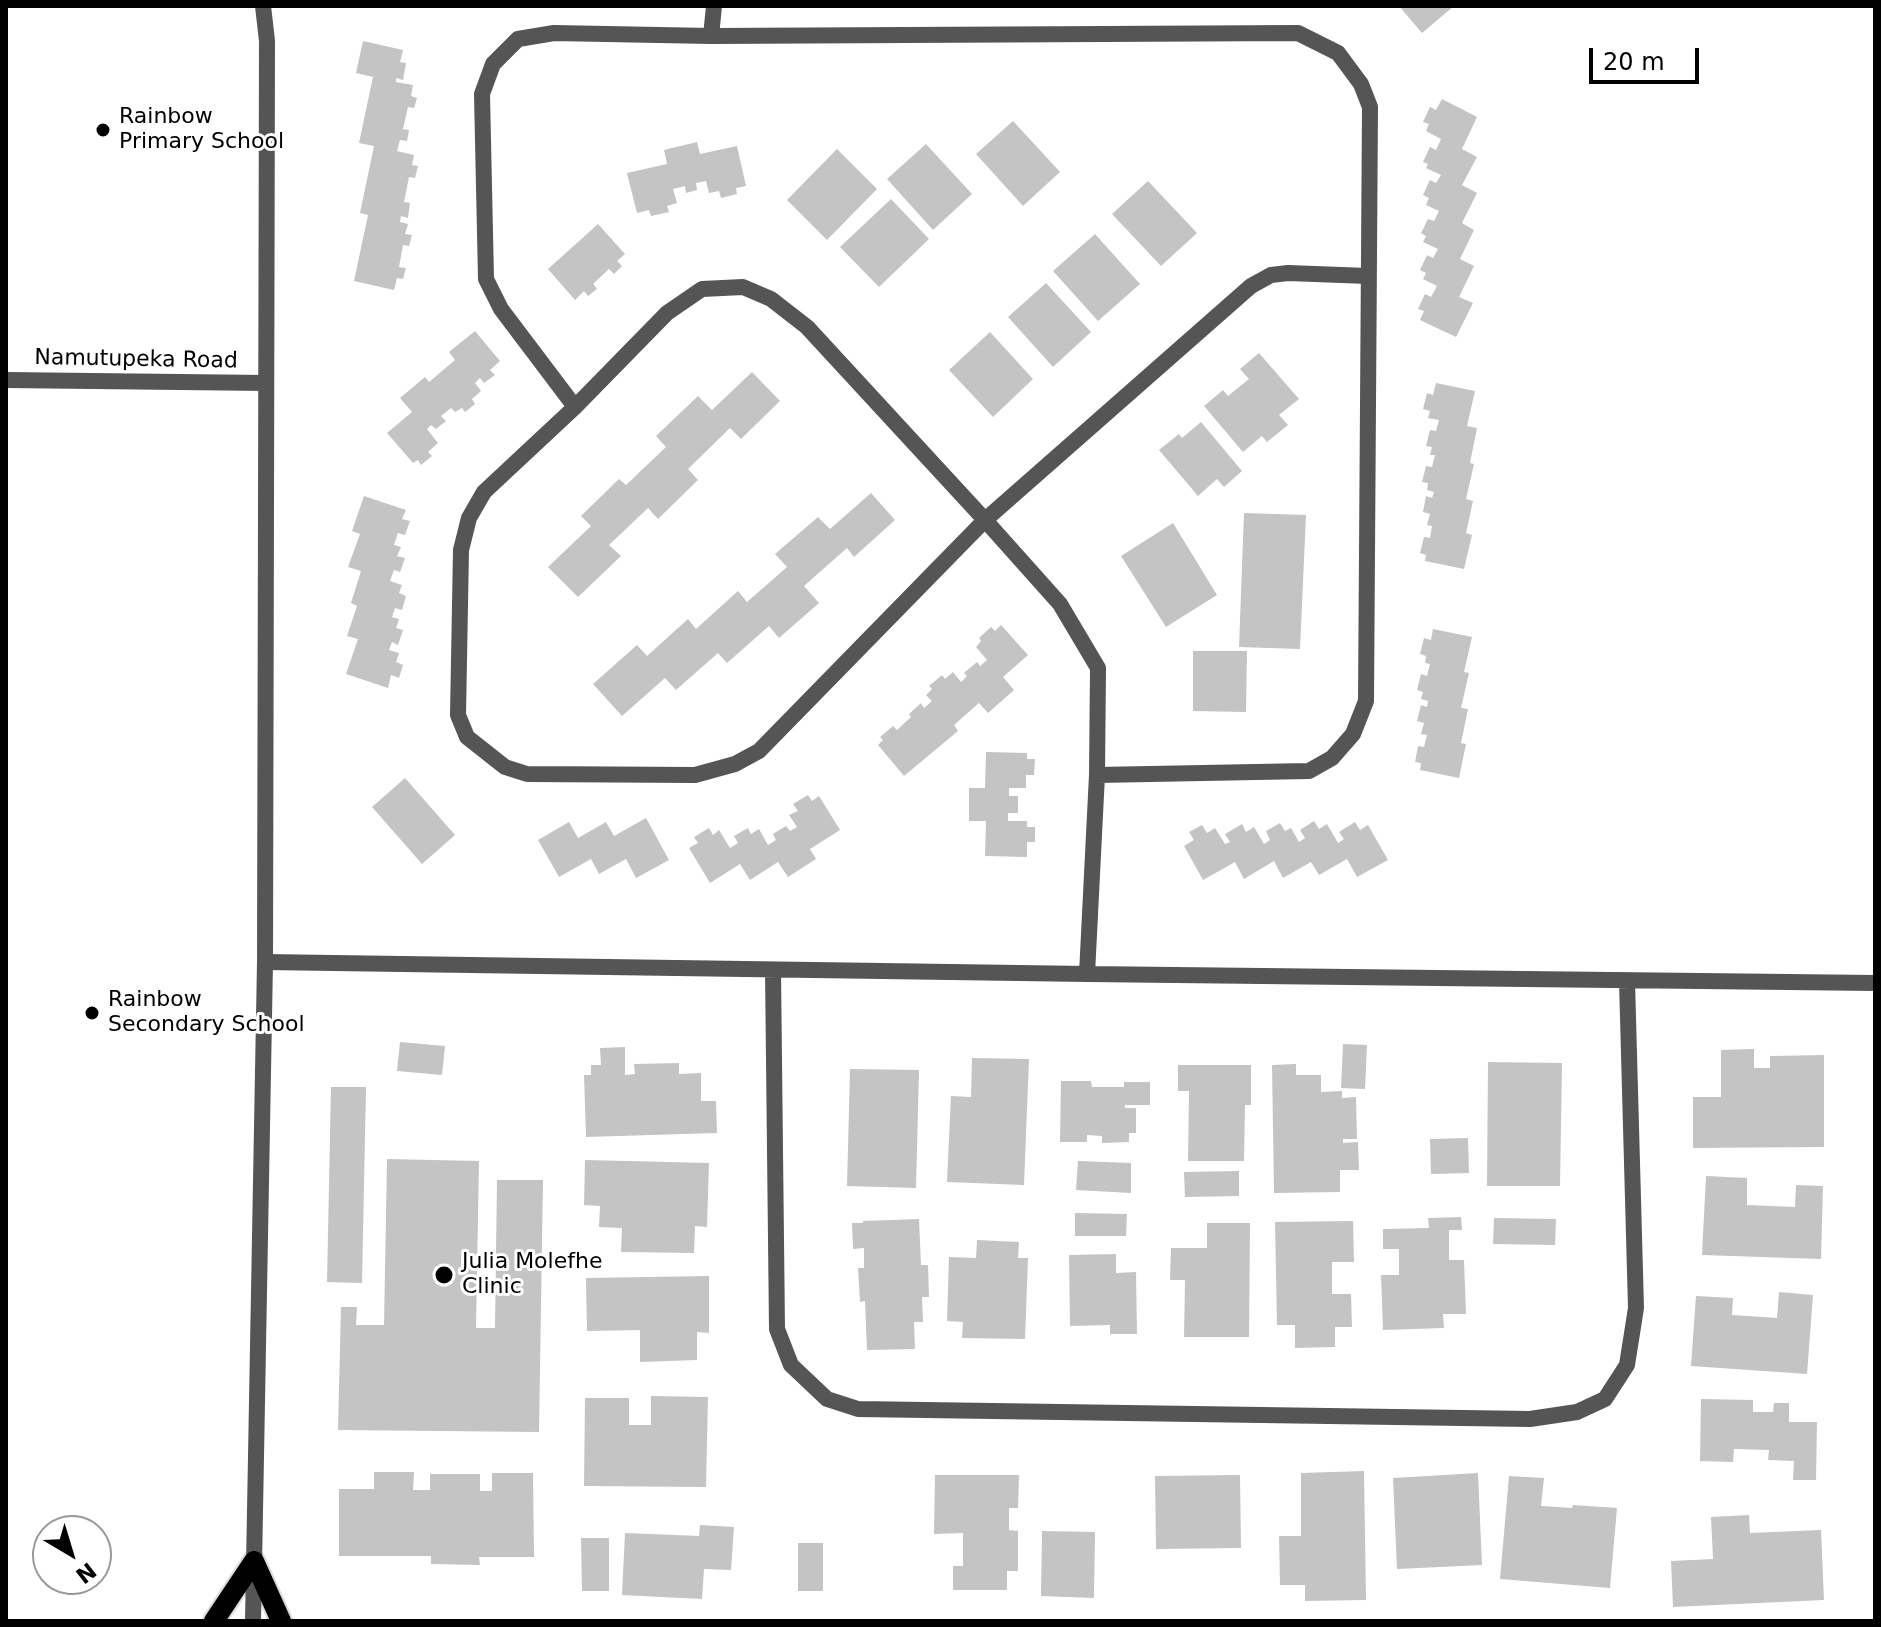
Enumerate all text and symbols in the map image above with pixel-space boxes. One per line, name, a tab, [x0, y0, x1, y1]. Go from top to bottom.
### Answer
scale bar	[1593, 32, 1703, 82]
text: 20 m	[1603, 48, 1665, 76]
place label: Rainbow Primary School	[119, 104, 284, 156]
marker: Rainbow Primary School	[94, 121, 112, 139]
street label: Namutupeka Road	[34, 345, 238, 375]
place label: Rainbow Secondary School	[108, 987, 305, 1038]
marker: Rainbow Secondary School	[83, 1004, 101, 1022]
place label: Julia Molefhe Clinic	[462, 1249, 602, 1300]
marker: Julia Molefhe Clinic	[433, 1264, 455, 1286]
north arrow	[32, 1515, 112, 1595]
text: N	[71, 1557, 101, 1588]

